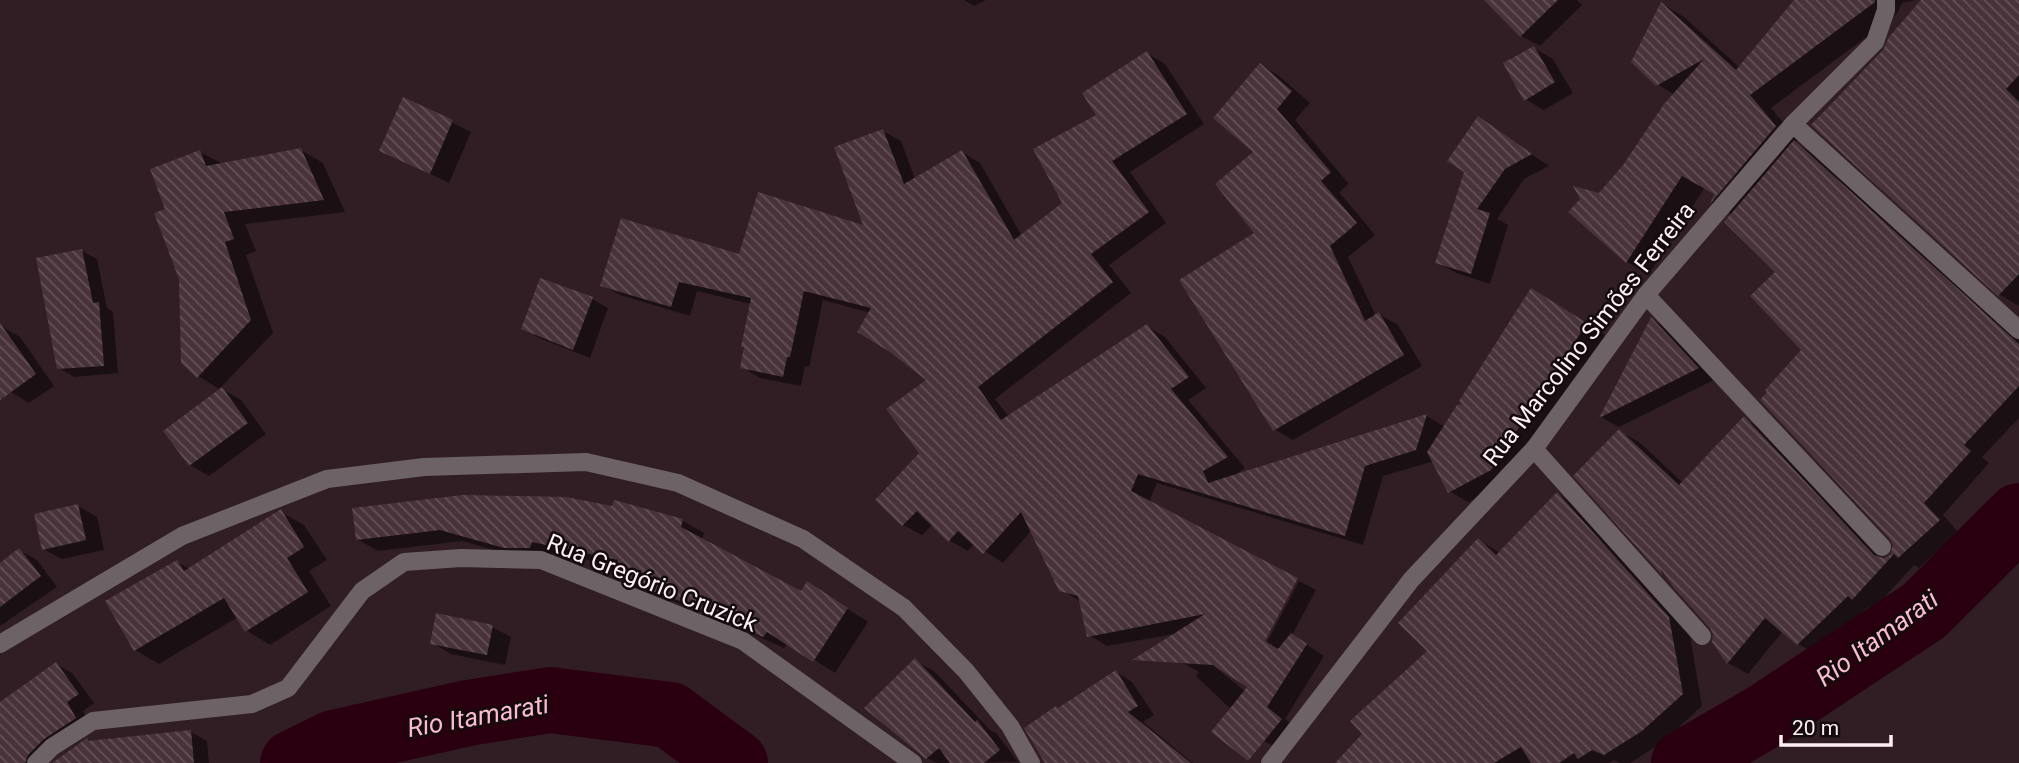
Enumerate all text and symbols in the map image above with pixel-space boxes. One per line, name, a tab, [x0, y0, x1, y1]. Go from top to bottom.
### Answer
street label: Rua Marcolino Simões Ferreira	[1477, 197, 1701, 471]
street label: Rua Gregório Cruzick	[543, 528, 762, 638]
water label: Rio Itamarati	[1810, 583, 1944, 692]
water label: Rio Itamarati	[405, 689, 552, 743]
scale bar	[1781, 704, 1891, 748]
text: 20 m	[1792, 716, 1839, 740]

